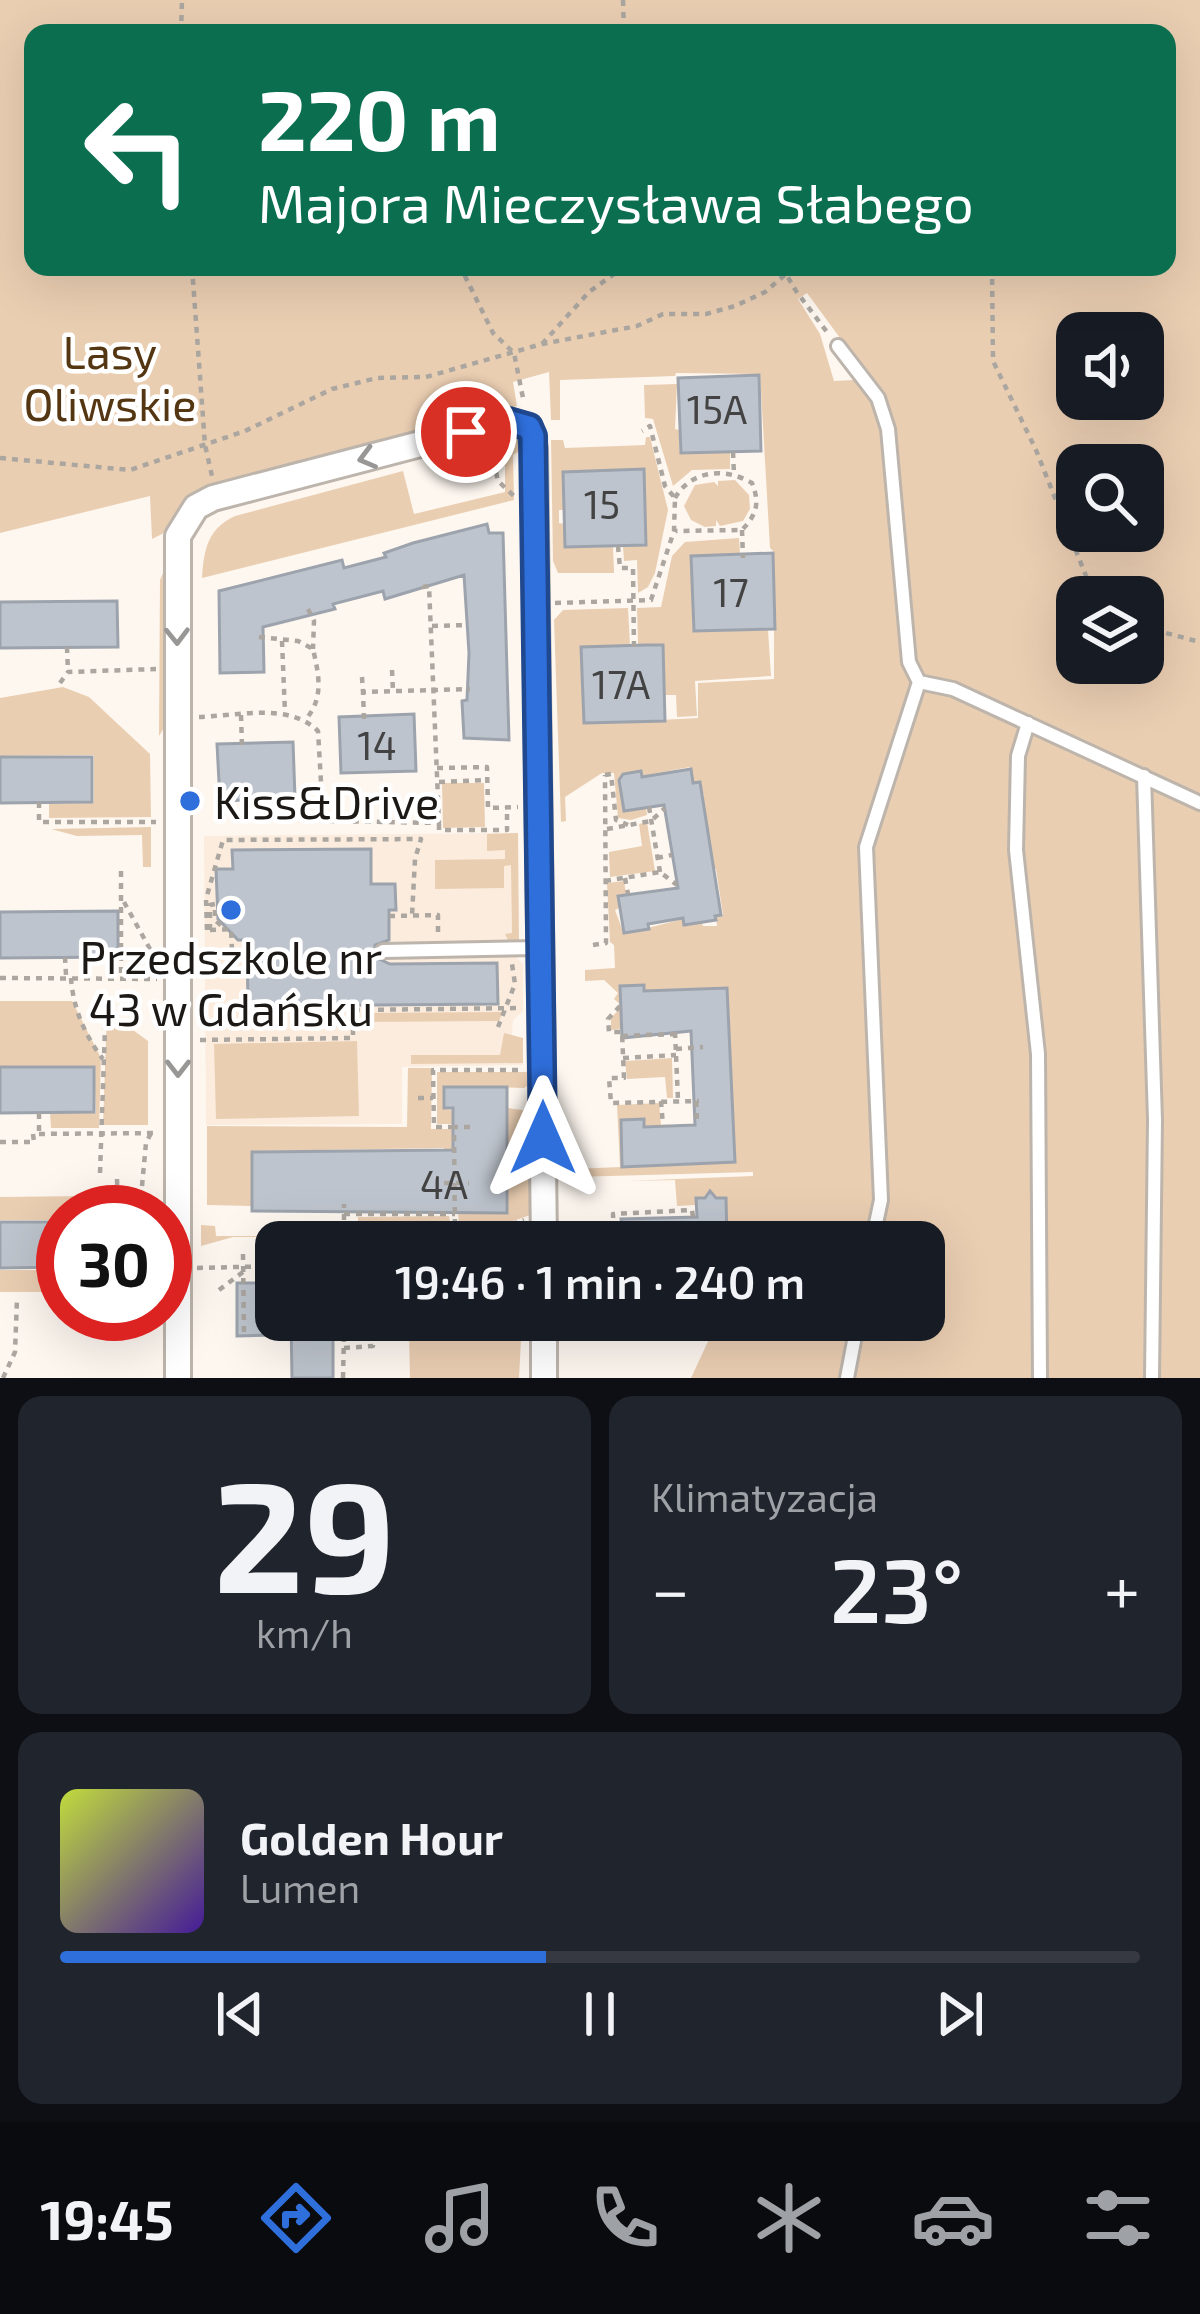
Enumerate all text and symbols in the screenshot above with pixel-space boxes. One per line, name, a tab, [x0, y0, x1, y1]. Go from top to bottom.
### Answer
text: 220 m	[258, 67, 501, 168]
icon: left	[60, 72, 216, 228]
text: Majora Mieczysława Słabego	[258, 169, 974, 234]
map controls	[1056, 312, 1164, 684]
button: sound	[1056, 312, 1164, 420]
park label: Lasy Oliwskie	[24, 324, 196, 430]
pin	[415, 381, 517, 483]
house number: 15A	[687, 385, 747, 432]
icon: arrive	[433, 399, 499, 465]
one-way arrow	[357, 444, 377, 469]
button: search	[1056, 444, 1164, 552]
house number: 15	[584, 480, 620, 527]
house number: 17	[713, 568, 749, 615]
button: layers	[1056, 576, 1164, 684]
one-way arrow	[164, 627, 190, 646]
house number: 17A	[592, 660, 650, 707]
house number: 14	[357, 721, 397, 768]
place label: Kiss&Drive	[214, 774, 439, 828]
marker: Kiss&Drive	[177, 788, 203, 814]
marker: Przedszkole nr 43 w Gdańsku	[218, 897, 244, 923]
place label: Przedszkole nr 43 w Gdańsku	[80, 929, 382, 1035]
one-way arrow	[165, 1060, 191, 1078]
position arrow	[480, 1075, 606, 1201]
house number: 4A	[420, 1160, 468, 1207]
speed limit sign: 30	[36, 1185, 192, 1341]
text: 19:46 · 1 min · 240 m	[395, 1254, 805, 1308]
text: 29	[213, 1437, 396, 1624]
text: Klimatyzacja	[651, 1473, 878, 1520]
text: 23°	[830, 1533, 964, 1641]
text: −	[651, 1548, 690, 1627]
text: +	[1104, 1548, 1140, 1627]
text: km/h	[256, 1609, 353, 1656]
text: Golden Hour	[240, 1810, 503, 1864]
text: Lumen	[240, 1864, 360, 1911]
icon: previous	[207, 1981, 273, 2047]
icon: pause	[567, 1981, 633, 2047]
icon: next	[927, 1981, 993, 2047]
icon: directions	[254, 2176, 338, 2260]
icon: music	[418, 2176, 502, 2260]
icon: phone	[583, 2176, 667, 2260]
icon: climate	[747, 2176, 831, 2260]
icon: car	[911, 2176, 995, 2260]
icon: filters	[1076, 2176, 1160, 2260]
text: 19:45	[40, 2186, 173, 2251]

